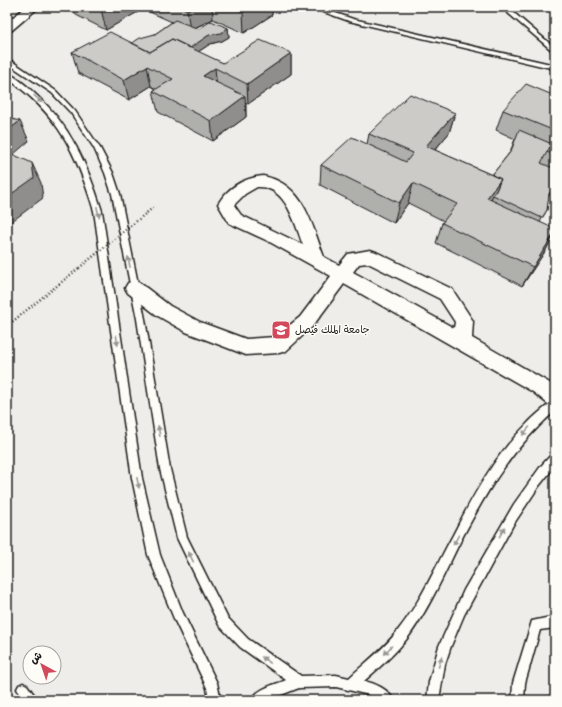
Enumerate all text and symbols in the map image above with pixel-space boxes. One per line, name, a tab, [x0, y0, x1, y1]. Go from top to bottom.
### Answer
one-way arrow	[32, 95, 43, 104]
one-way arrow	[95, 206, 101, 218]
one-way arrow	[126, 256, 132, 268]
school or university icon: جامعة الملك فيصل	[270, 319, 292, 341]
place label: جامعة الملك فيصل	[295, 324, 370, 336]
one-way arrow	[114, 334, 120, 346]
one-way arrow	[156, 425, 162, 438]
one-way arrow	[522, 426, 531, 437]
one-way arrow	[136, 477, 142, 489]
one-way arrow	[499, 527, 506, 538]
one-way arrow	[452, 534, 459, 546]
one-way arrow	[188, 551, 194, 562]
north arrow	[22, 645, 62, 685]
one-way arrow	[383, 645, 392, 655]
text: ش	[27, 649, 45, 667]
one-way arrow	[261, 656, 272, 664]
one-way arrow	[437, 656, 443, 668]

